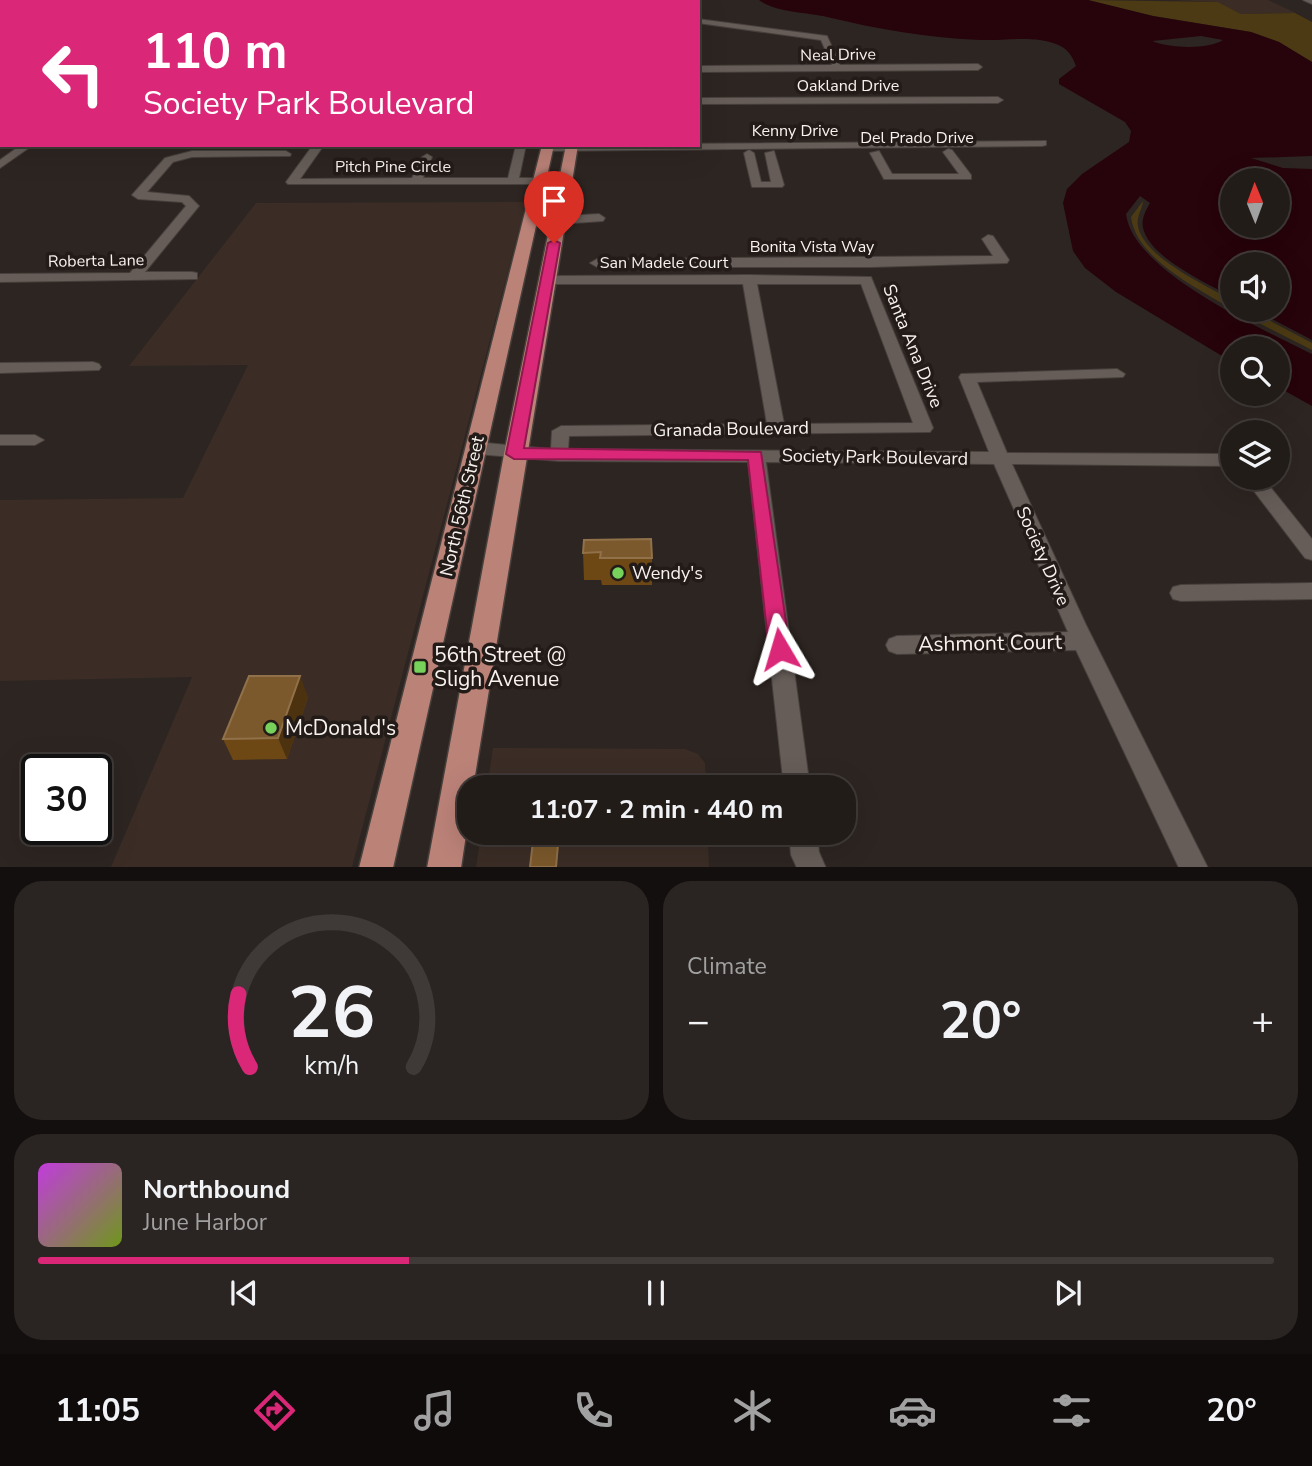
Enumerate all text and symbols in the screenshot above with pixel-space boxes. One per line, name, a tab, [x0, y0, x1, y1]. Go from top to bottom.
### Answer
text: 110 m	[143, 18, 287, 85]
icon: left	[28, 28, 119, 119]
street label: Neal Drive	[800, 43, 876, 67]
street label: Oakland Drive	[797, 75, 899, 97]
text: Society Park Boulevard	[143, 82, 474, 125]
street label: Kenny Drive	[752, 120, 838, 142]
street label: Del Prado Drive	[860, 127, 974, 149]
street label: Pitch Pine Circle	[335, 156, 451, 178]
north arrow	[1220, 168, 1290, 238]
map controls	[1220, 168, 1290, 490]
pin	[524, 171, 584, 243]
icon: arrive	[535, 182, 573, 220]
street label: Bonita Vista Way	[750, 236, 875, 258]
street label: Roberta Lane	[48, 249, 144, 273]
street label: San Madele Court	[600, 252, 729, 274]
button: sound	[1220, 252, 1290, 322]
street label: Santa Ana Drive	[877, 281, 949, 411]
button: search	[1220, 336, 1290, 406]
street label: Granada Boulevard	[653, 416, 809, 442]
button: layers	[1220, 420, 1290, 490]
street label: North 56th Street	[434, 433, 490, 578]
street label: Society Park Boulevard	[782, 443, 968, 471]
street label: Society Drive	[1010, 503, 1076, 609]
place label: Wendy's	[632, 561, 703, 585]
marker: Wendy's	[610, 565, 626, 581]
position arrow	[743, 612, 817, 686]
street label: Ashmont Court	[918, 628, 1063, 658]
place label: 56th Street @ Sligh Avenue	[434, 641, 566, 693]
marker: 56th Street @ Sligh Avenue	[412, 659, 428, 675]
place label: McDonald's	[285, 714, 396, 742]
marker: McDonald's	[263, 720, 279, 736]
speed limit sign: 30	[21, 754, 112, 845]
text: 11:07 · 2 min · 440 m	[530, 792, 783, 827]
text: Climate	[687, 951, 767, 982]
text: 26	[288, 963, 375, 1063]
text: 20°	[939, 985, 1022, 1056]
text: −	[687, 996, 710, 1047]
text: +	[1251, 996, 1274, 1047]
text: km/h	[304, 1048, 359, 1082]
text: Northbound	[143, 1172, 290, 1207]
text: June Harbor	[143, 1207, 267, 1238]
icon: previous	[225, 1274, 263, 1312]
icon: pause	[637, 1274, 675, 1312]
icon: next	[1049, 1274, 1087, 1312]
icon: directions	[250, 1386, 299, 1435]
icon: music	[410, 1386, 459, 1435]
icon: phone	[569, 1386, 618, 1435]
icon: climate	[728, 1386, 777, 1435]
icon: car	[888, 1386, 937, 1435]
icon: filters	[1047, 1386, 1096, 1435]
text: 11:05	[55, 1389, 140, 1432]
text: 20°	[1206, 1389, 1257, 1432]

